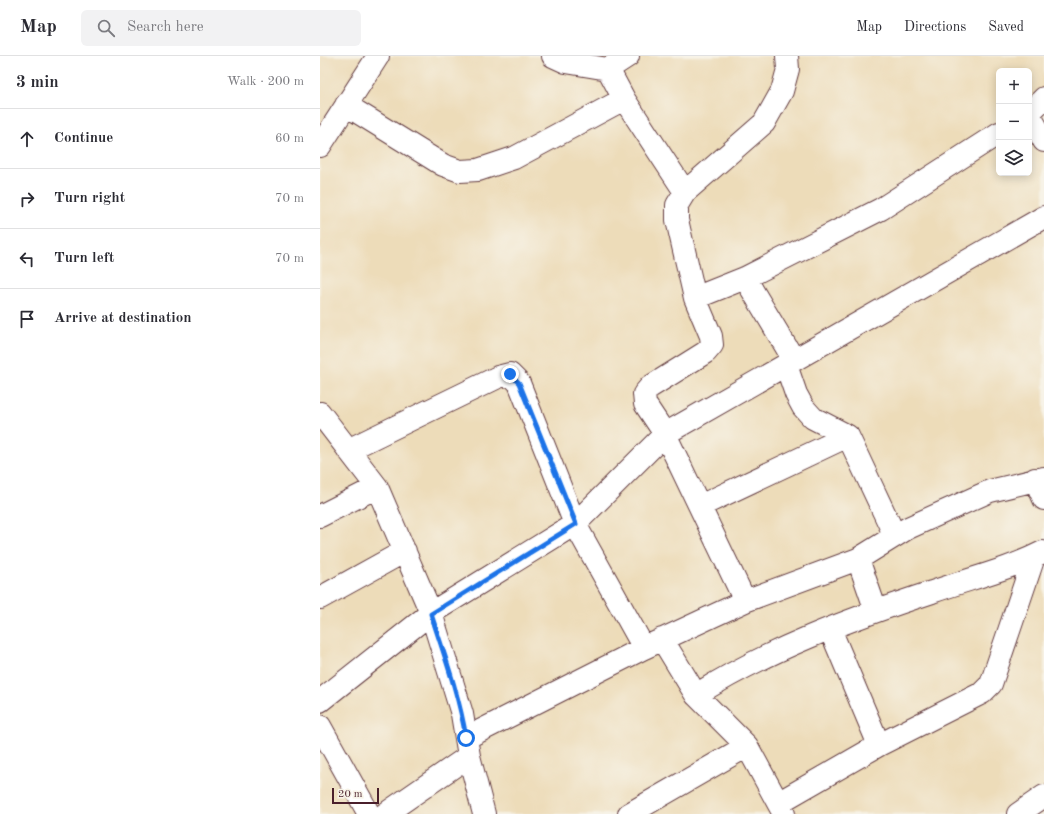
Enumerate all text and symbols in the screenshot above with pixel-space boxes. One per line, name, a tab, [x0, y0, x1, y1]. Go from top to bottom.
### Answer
search box	[81, 10, 361, 46]
icon: search	[95, 17, 117, 39]
text: Map	[20, 18, 57, 37]
text: Search here	[127, 20, 204, 35]
text: Map	[856, 20, 882, 34]
text: Directions	[904, 20, 966, 34]
text: Saved	[988, 20, 1024, 34]
map controls	[996, 68, 1032, 176]
button: +	[996, 68, 1032, 104]
text: 3 min	[16, 74, 59, 91]
text: Walk · 200 m	[227, 75, 304, 88]
button: −	[996, 104, 1032, 140]
icon: ahead	[16, 128, 38, 150]
text: Continue	[54, 131, 113, 146]
text: 60 m	[275, 132, 304, 145]
button: layers	[996, 140, 1032, 176]
icon: right	[16, 188, 38, 210]
text: Turn right	[54, 191, 125, 206]
text: 70 m	[275, 192, 304, 205]
icon: left	[16, 248, 38, 270]
text: Turn left	[54, 251, 114, 266]
text: 70 m	[275, 252, 304, 265]
icon: arrive	[16, 308, 38, 330]
text: Arrive at destination	[54, 311, 192, 326]
route end	[501, 365, 519, 383]
route start	[457, 729, 475, 747]
scale bar	[332, 786, 379, 805]
text: 20 m	[338, 789, 363, 800]

